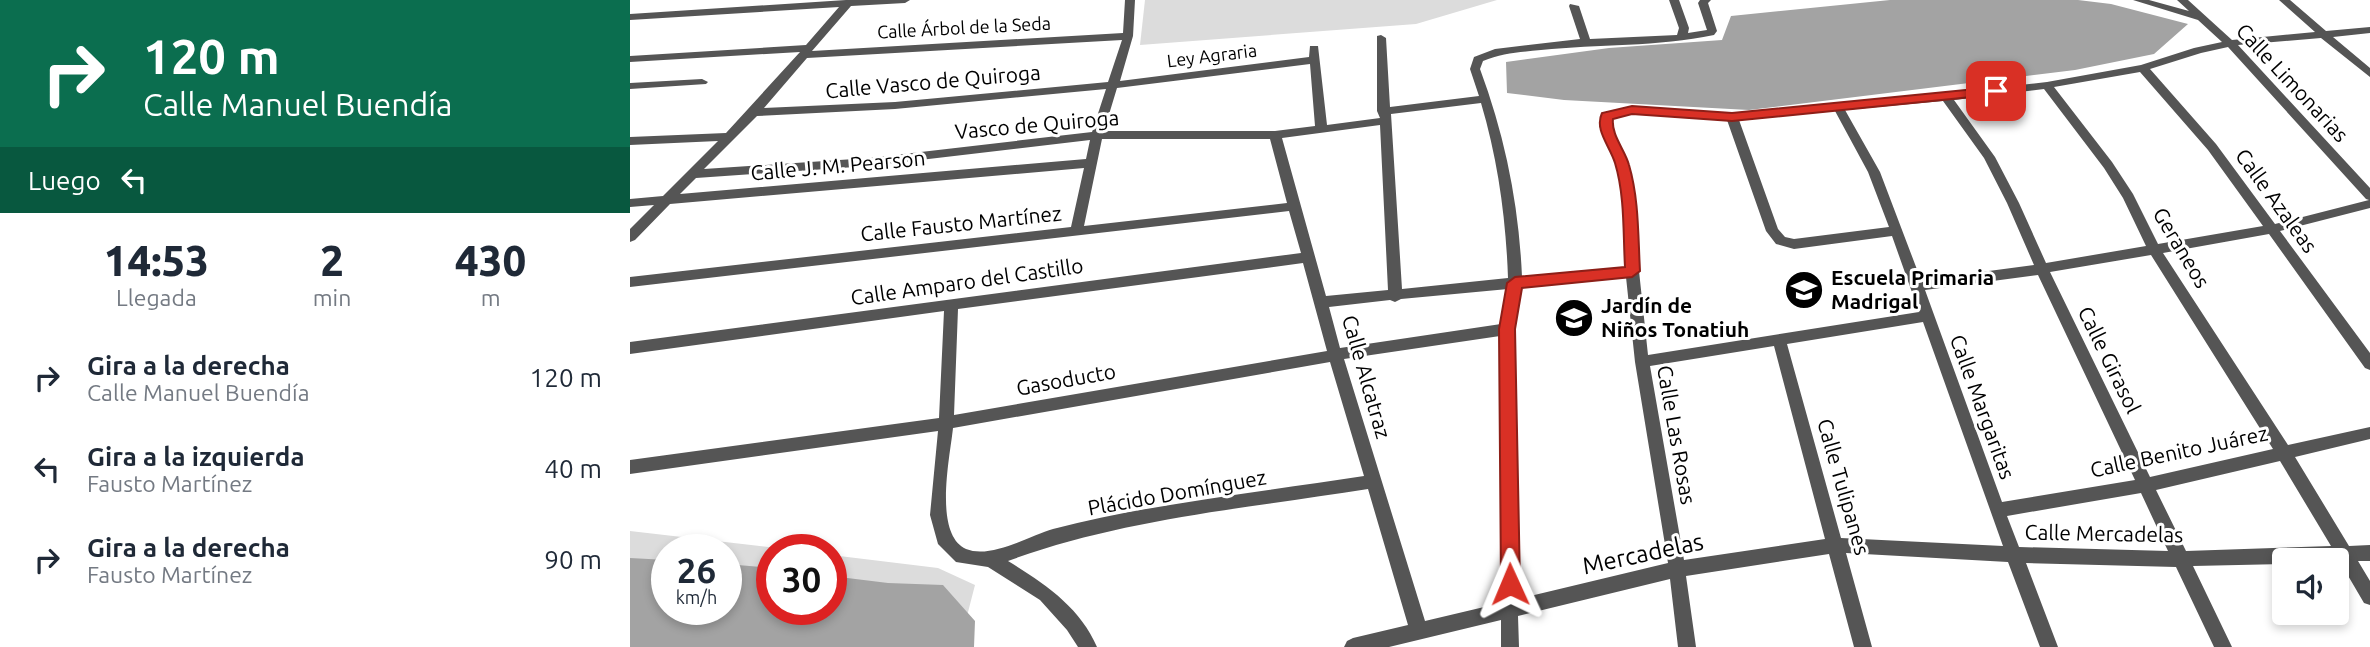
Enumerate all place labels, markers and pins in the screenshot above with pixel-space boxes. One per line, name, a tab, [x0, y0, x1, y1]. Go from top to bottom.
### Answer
pin	[1966, 61, 2026, 121]
place label: Escuela Primaria Madrigal	[1831, 265, 1994, 313]
school or university icon: Escuela Primaria Madrigal	[1783, 269, 1825, 311]
place label: Jardín de Niños Tonatiuh	[1601, 293, 1749, 341]
school or university icon: Jardín de Niños Tonatiuh	[1553, 297, 1595, 339]

